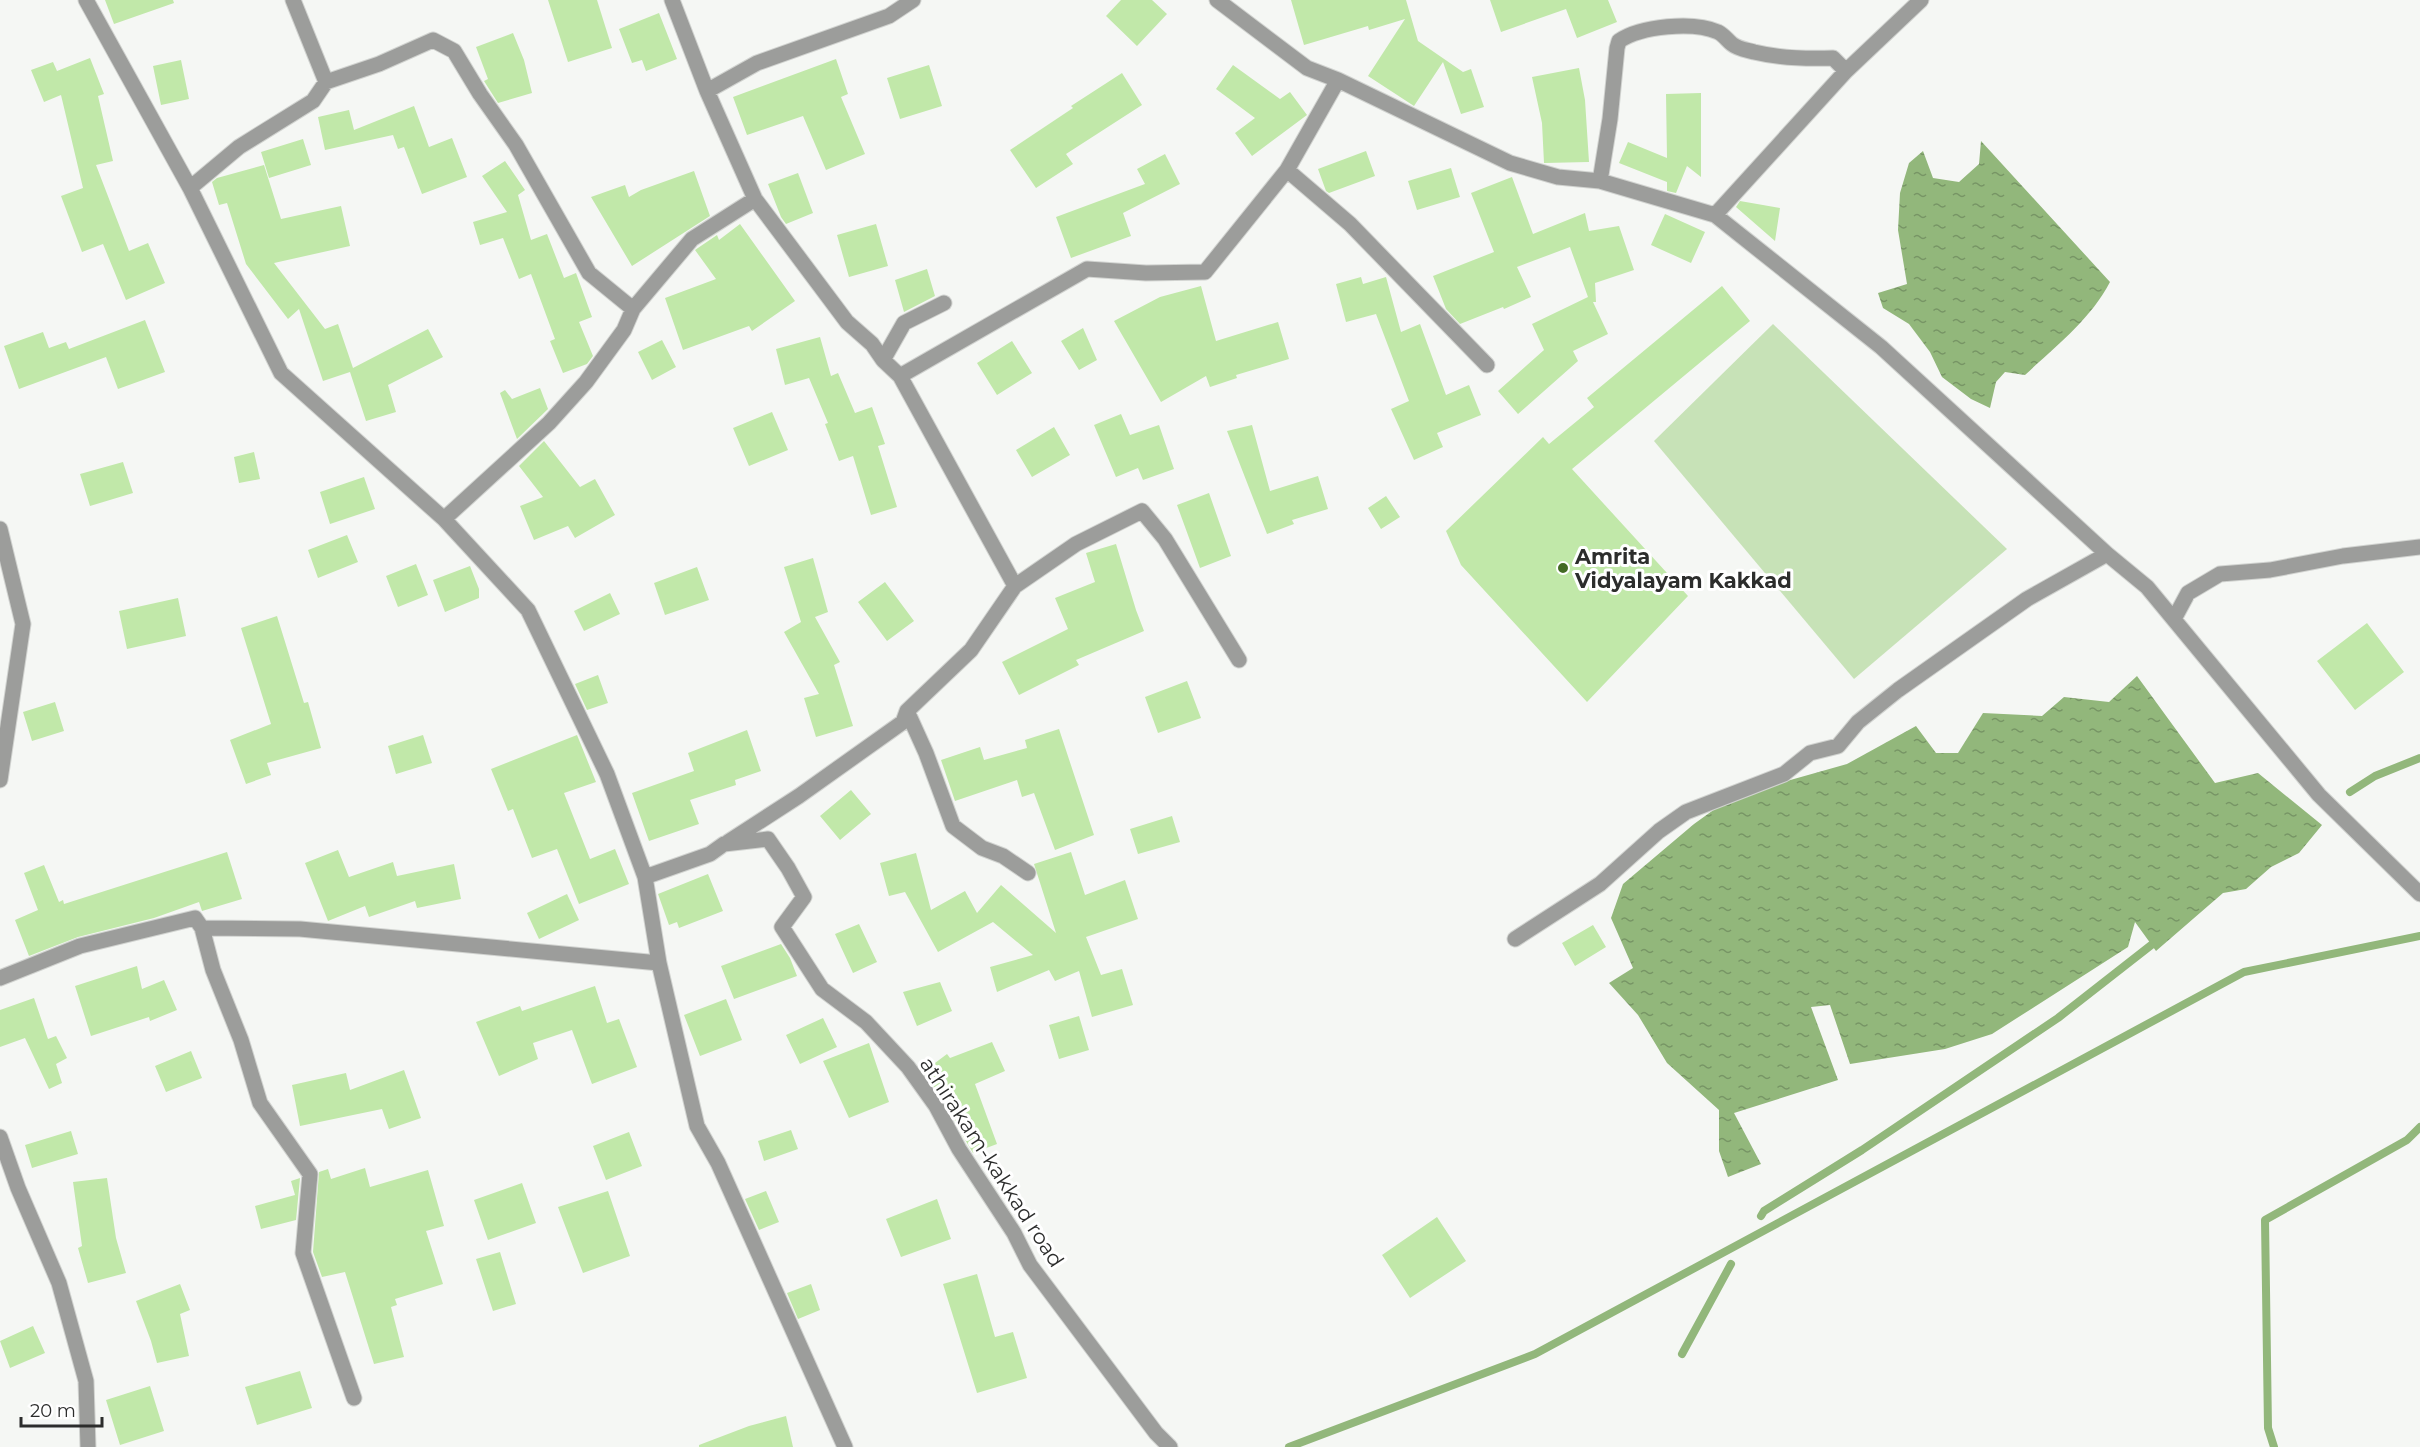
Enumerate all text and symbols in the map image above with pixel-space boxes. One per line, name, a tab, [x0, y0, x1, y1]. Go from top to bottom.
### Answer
place label: Amrita Vidyalayam Kakkad	[1574, 544, 1792, 593]
marker: Amrita Vidyalayam Kakkad	[1556, 561, 1570, 575]
street label: athirakam-kakkad road	[915, 1052, 1069, 1272]
scale bar	[21, 1390, 102, 1428]
text: 20 m	[30, 1400, 76, 1422]

